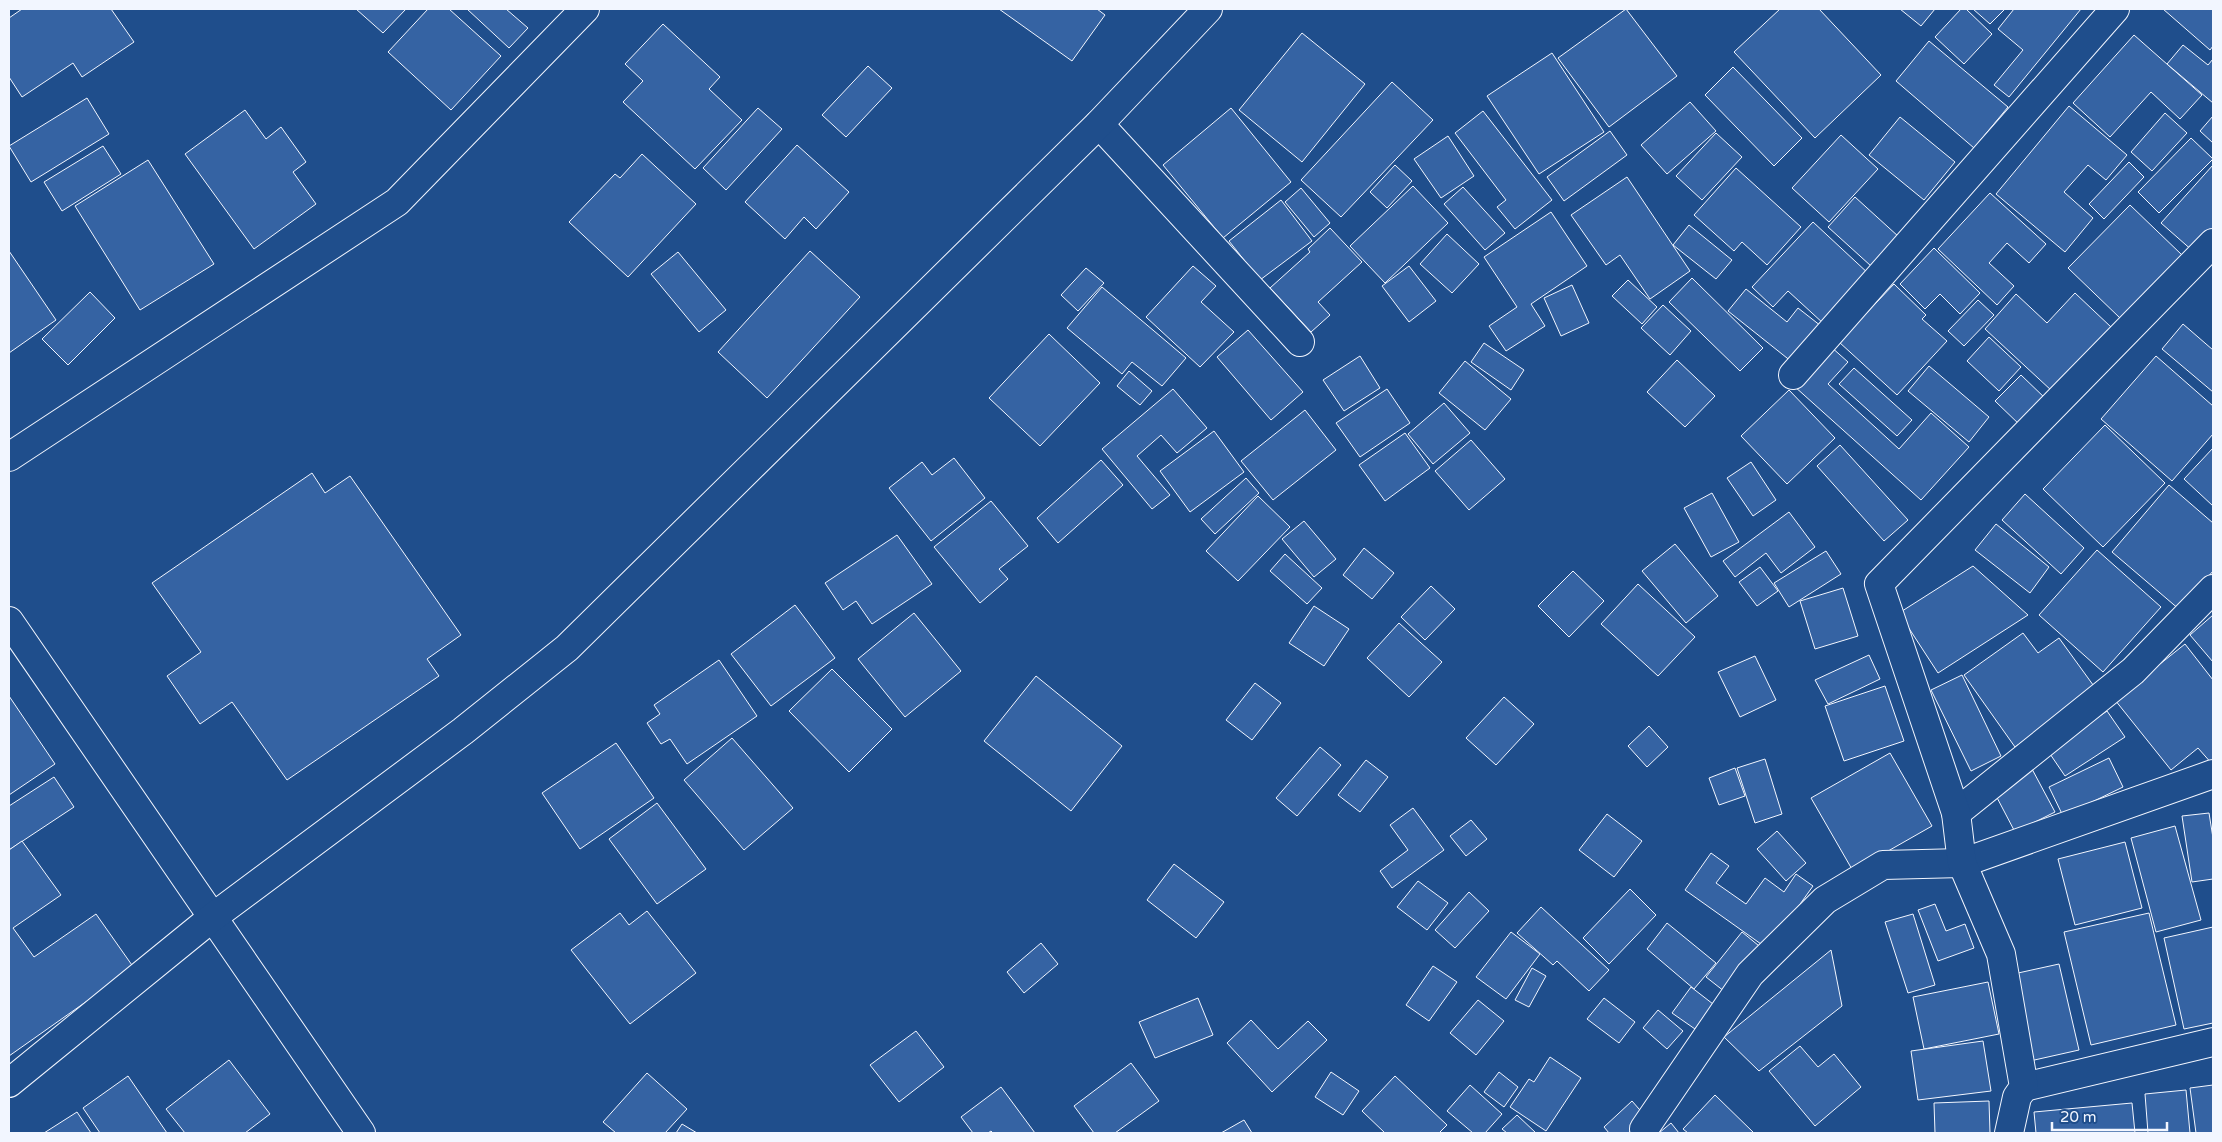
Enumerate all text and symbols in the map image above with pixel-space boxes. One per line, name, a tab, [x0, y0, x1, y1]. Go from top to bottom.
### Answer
scale bar	[2052, 1100, 2167, 1132]
text: 20 m	[2060, 1108, 2097, 1126]

